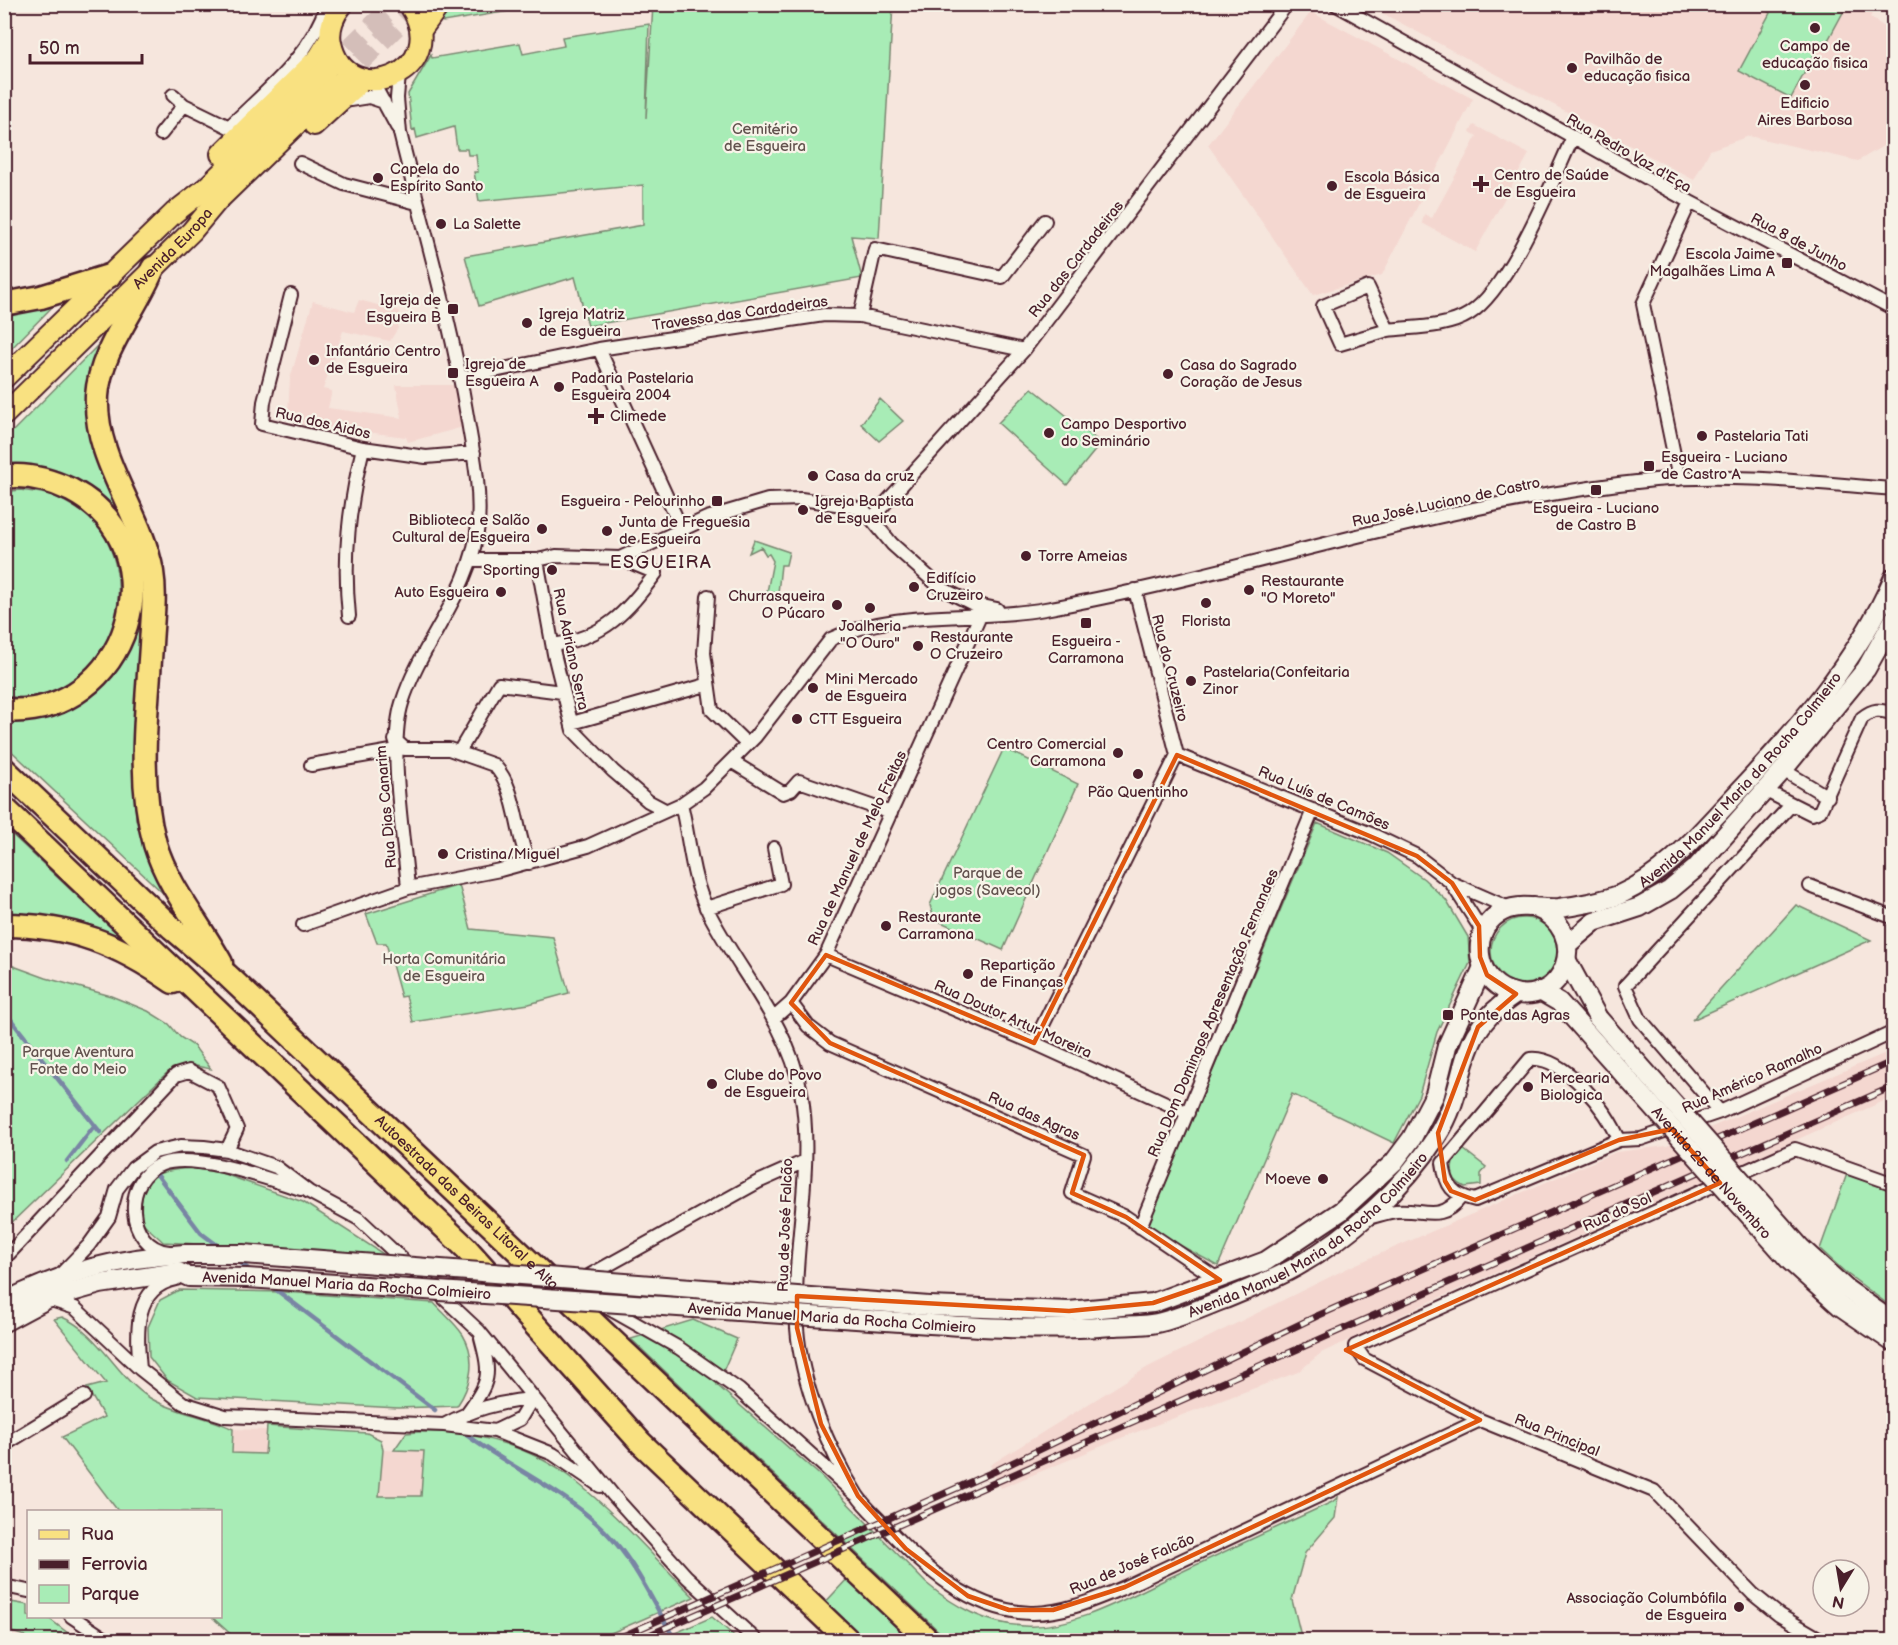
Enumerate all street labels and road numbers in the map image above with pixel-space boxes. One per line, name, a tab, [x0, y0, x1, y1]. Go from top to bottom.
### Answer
street label: Rua Pedro Vaz d'Eça	[1563, 110, 1695, 197]
street label: Rua das Cardadeiras	[1025, 196, 1128, 322]
street label: Avenida Europa	[129, 204, 217, 294]
street label: Rua 8 de Junho	[1747, 209, 1850, 276]
street label: Travessa das Cardadeiras	[651, 292, 830, 335]
street label: Rua dos Aidos	[273, 403, 373, 444]
street label: Rua José Luciano de Castro	[1350, 473, 1542, 532]
street label: Rua Adriano Serra	[548, 586, 593, 712]
street label: Rua do Cruzeiro	[1147, 612, 1192, 724]
street label: Avenida Manuel Maria da Rocha Colmieiro	[1636, 669, 1846, 892]
street label: Rua Dias Canarim	[372, 745, 401, 869]
street label: Rua de Manuel de Melo Freitas	[804, 747, 911, 949]
street label: Rua Luís de Camões	[1255, 762, 1393, 835]
street label: Rua Dom Domingos Apresentação Fernandes	[1144, 866, 1283, 1160]
street label: Rua Doutor Artur Moreira	[931, 976, 1095, 1063]
street label: Rua Américo Ramalho	[1679, 1039, 1825, 1118]
street label: Rua das Agras	[985, 1088, 1083, 1145]
street label: Avenida 25 de Novembro	[1647, 1103, 1775, 1243]
street label: Autoestrada das Beiras Litoral e Alta	[370, 1111, 562, 1294]
street label: Avenida Manuel Maria da Rocha Colmieiro	[1185, 1149, 1432, 1323]
street label: Rua de José Falcão	[774, 1158, 797, 1292]
street label: Rua do Sol	[1580, 1189, 1655, 1236]
street label: Avenida Manuel Maria da Rocha Colmieiro	[202, 1268, 492, 1304]
street label: Avenida Manuel Maria da Rocha Colmieiro	[687, 1299, 977, 1338]
street label: Rua Principal	[1511, 1410, 1602, 1461]
street label: Rua de José Falcão	[1067, 1530, 1198, 1599]

